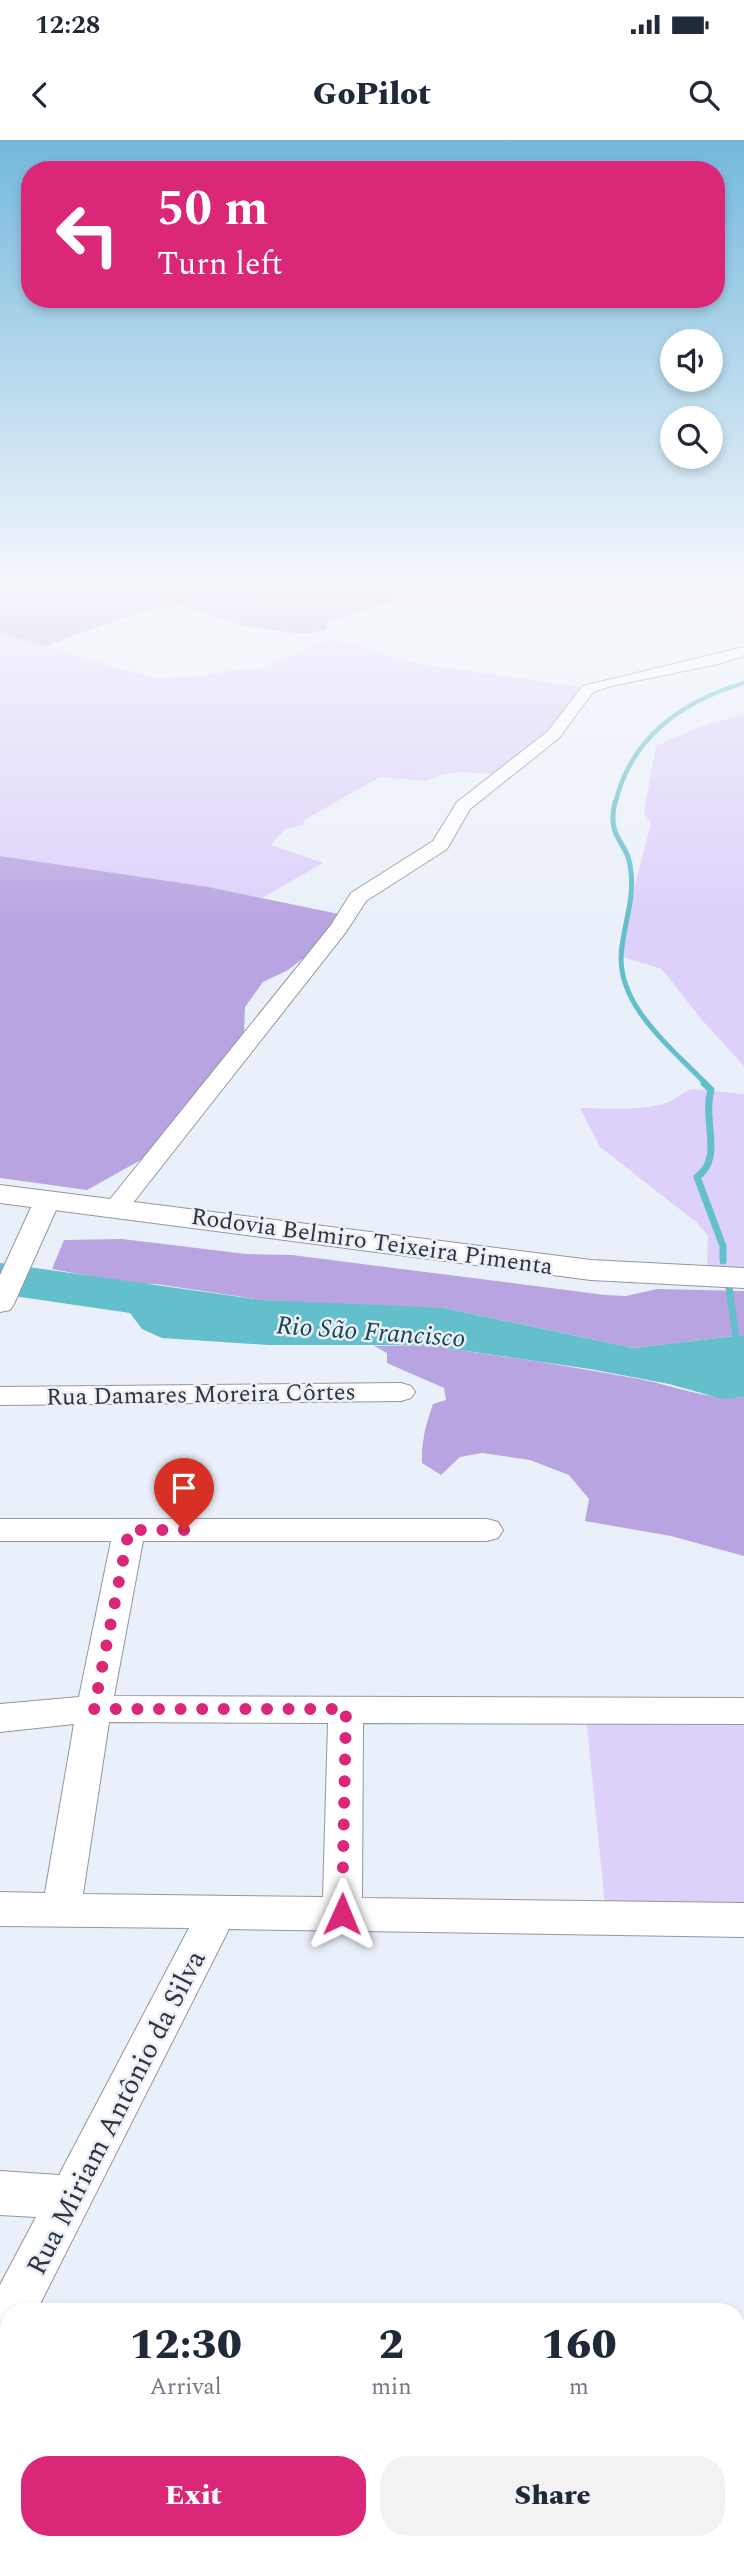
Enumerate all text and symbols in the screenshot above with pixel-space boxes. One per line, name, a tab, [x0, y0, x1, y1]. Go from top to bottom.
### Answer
text: 12:28	[35, 5, 100, 45]
text: GoPilot	[313, 70, 431, 119]
icon: back	[21, 76, 59, 114]
icon: search	[685, 76, 723, 114]
text: 50 m	[157, 172, 268, 247]
icon: left	[42, 189, 133, 280]
text: Turn left	[157, 240, 283, 289]
map controls	[660, 329, 723, 469]
button: sound	[660, 329, 723, 392]
button: search	[660, 406, 723, 469]
street label: Rodovia Belmiro Teixeira Pimenta	[189, 1199, 555, 1285]
water label: Rio São Francisco	[275, 1305, 467, 1359]
street label: Rua Damares Moreira Côrtes	[46, 1374, 356, 1416]
pin	[154, 1458, 214, 1530]
icon: arrive	[165, 1469, 203, 1507]
position arrow	[305, 1877, 379, 1951]
street label: Rua Miriam Antônio da Silva	[15, 1942, 217, 2283]
text: 12:30	[129, 2314, 242, 2377]
text: 2	[379, 2314, 404, 2377]
text: 160	[541, 2314, 617, 2377]
text: Arrival	[150, 2370, 222, 2405]
text: min	[371, 2370, 412, 2405]
text: m	[569, 2370, 589, 2405]
button: Exit	[21, 2456, 366, 2536]
button: Share	[380, 2456, 725, 2536]

